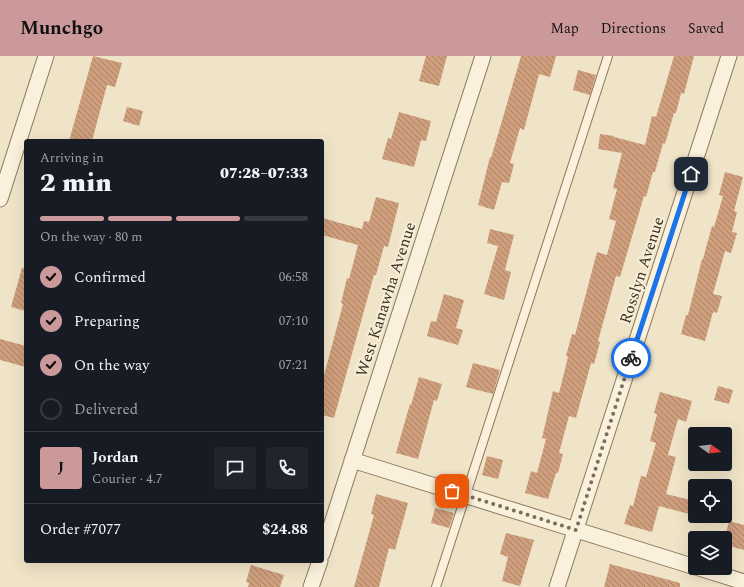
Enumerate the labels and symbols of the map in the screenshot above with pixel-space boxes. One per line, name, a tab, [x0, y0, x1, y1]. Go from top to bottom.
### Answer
pin	[674, 157, 708, 191]
street label: Rosslyn Avenue	[613, 214, 671, 327]
street label: West Kanawha Avenue	[350, 219, 422, 380]
courier	[611, 338, 651, 378]
north arrow	[688, 427, 732, 471]
pin	[435, 474, 469, 508]

